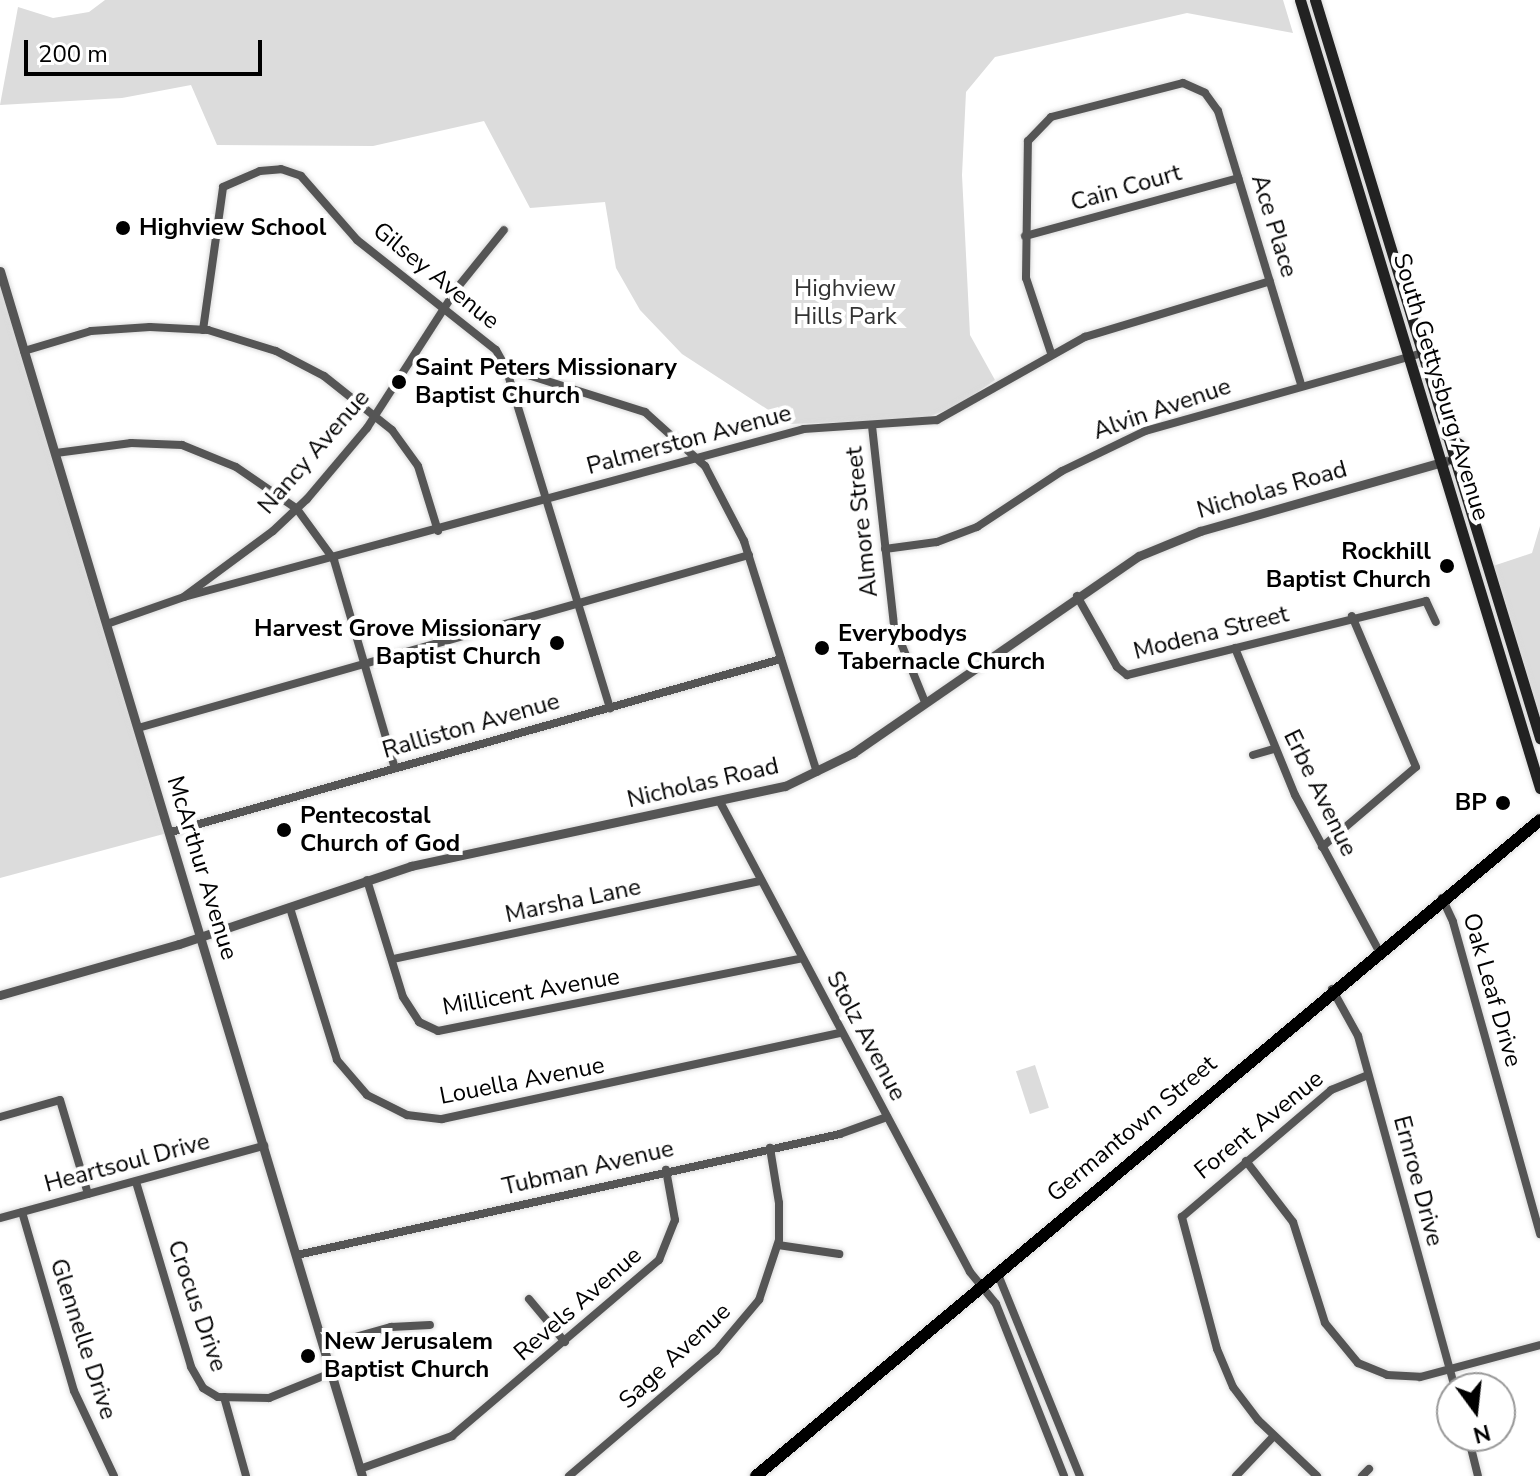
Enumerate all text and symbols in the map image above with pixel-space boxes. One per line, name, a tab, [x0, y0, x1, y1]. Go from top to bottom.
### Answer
scale bar	[28, 24, 266, 74]
text: 200 m	[38, 38, 108, 70]
street label: Cain Court	[1067, 159, 1185, 217]
street label: Ace Place	[1245, 171, 1303, 281]
place label: Highview School	[139, 214, 326, 242]
street label: Gilsey Avenue	[367, 216, 505, 336]
marker: Highview School	[114, 219, 132, 237]
street label: South Gettysburg Avenue	[1387, 250, 1495, 524]
park label: Highview Hills Park	[793, 275, 897, 331]
place label: Saint Peters Missionary Baptist Church	[415, 354, 677, 410]
street label: Alvin Avenue	[1089, 372, 1235, 446]
marker: Saint Peters Missionary Baptist Church	[390, 373, 408, 391]
street label: Nancy Avenue	[252, 384, 376, 520]
street label: Palmerston Avenue	[583, 399, 795, 481]
street label: Almore Street	[840, 445, 884, 599]
street label: Nicholas Road	[1194, 455, 1350, 525]
place label: Rockhill Baptist Church	[1266, 538, 1431, 594]
marker: Rockhill Baptist Church	[1438, 557, 1456, 575]
street label: Modena Street	[1131, 600, 1291, 666]
place label: Harvest Grove Missionary Baptist Church	[254, 615, 541, 671]
place label: Everybodys Tabernacle Church	[838, 620, 1045, 676]
marker: Harvest Grove Missionary Baptist Church	[548, 634, 566, 652]
marker: Everybodys Tabernacle Church	[813, 639, 831, 657]
street label: Ralliston Avenue	[379, 687, 563, 765]
street label: Erbe Avenue	[1277, 725, 1363, 861]
street label: Nicholas Road	[624, 752, 782, 814]
street label: McArthur Avenue	[160, 773, 244, 963]
place label: BP	[1455, 789, 1487, 817]
marker: BP	[1494, 794, 1512, 812]
place label: Pentecostal Church of God	[300, 802, 460, 858]
marker: Pentecostal Church of God	[275, 821, 293, 839]
street label: Marsha Lane	[503, 873, 643, 929]
street label: Oak Leaf Drive	[1456, 910, 1528, 1070]
street label: Millicent Avenue	[440, 962, 622, 1022]
street label: Stolz Avenue	[820, 966, 912, 1106]
street label: Germantown Street	[1041, 1050, 1223, 1208]
street label: Louella Avenue	[437, 1051, 607, 1111]
street label: Forent Avenue	[1189, 1064, 1329, 1186]
street label: Ernroe Drive	[1387, 1113, 1449, 1249]
street label: Heartsoul Drive	[41, 1127, 213, 1199]
street label: Tubman Avenue	[500, 1134, 676, 1202]
street label: Crocus Drive	[161, 1236, 233, 1376]
street label: Revels Avenue	[508, 1241, 648, 1367]
street label: Glennelle Drive	[43, 1255, 123, 1423]
street label: Sage Avenue	[613, 1297, 737, 1415]
place label: New Jerusalem Baptist Church	[324, 1328, 493, 1384]
marker: New Jerusalem Baptist Church	[299, 1347, 317, 1365]
north arrow	[1436, 1372, 1516, 1452]
text: N	[1470, 1417, 1494, 1450]

